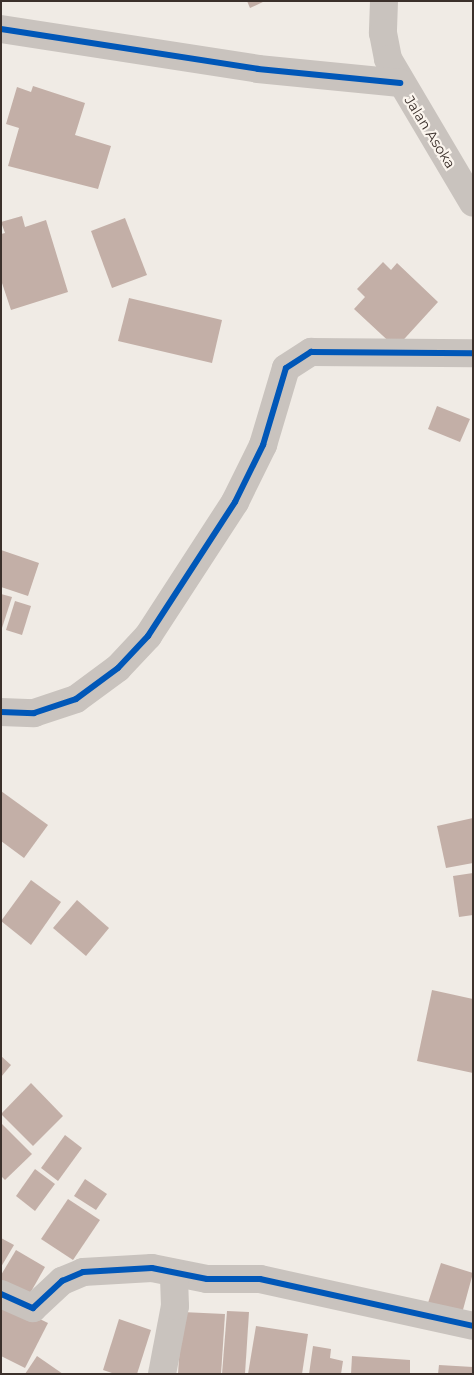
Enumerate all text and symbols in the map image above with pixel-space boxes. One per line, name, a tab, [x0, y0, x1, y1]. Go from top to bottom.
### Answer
street label: Jalan Asoka	[401, 93, 459, 171]

